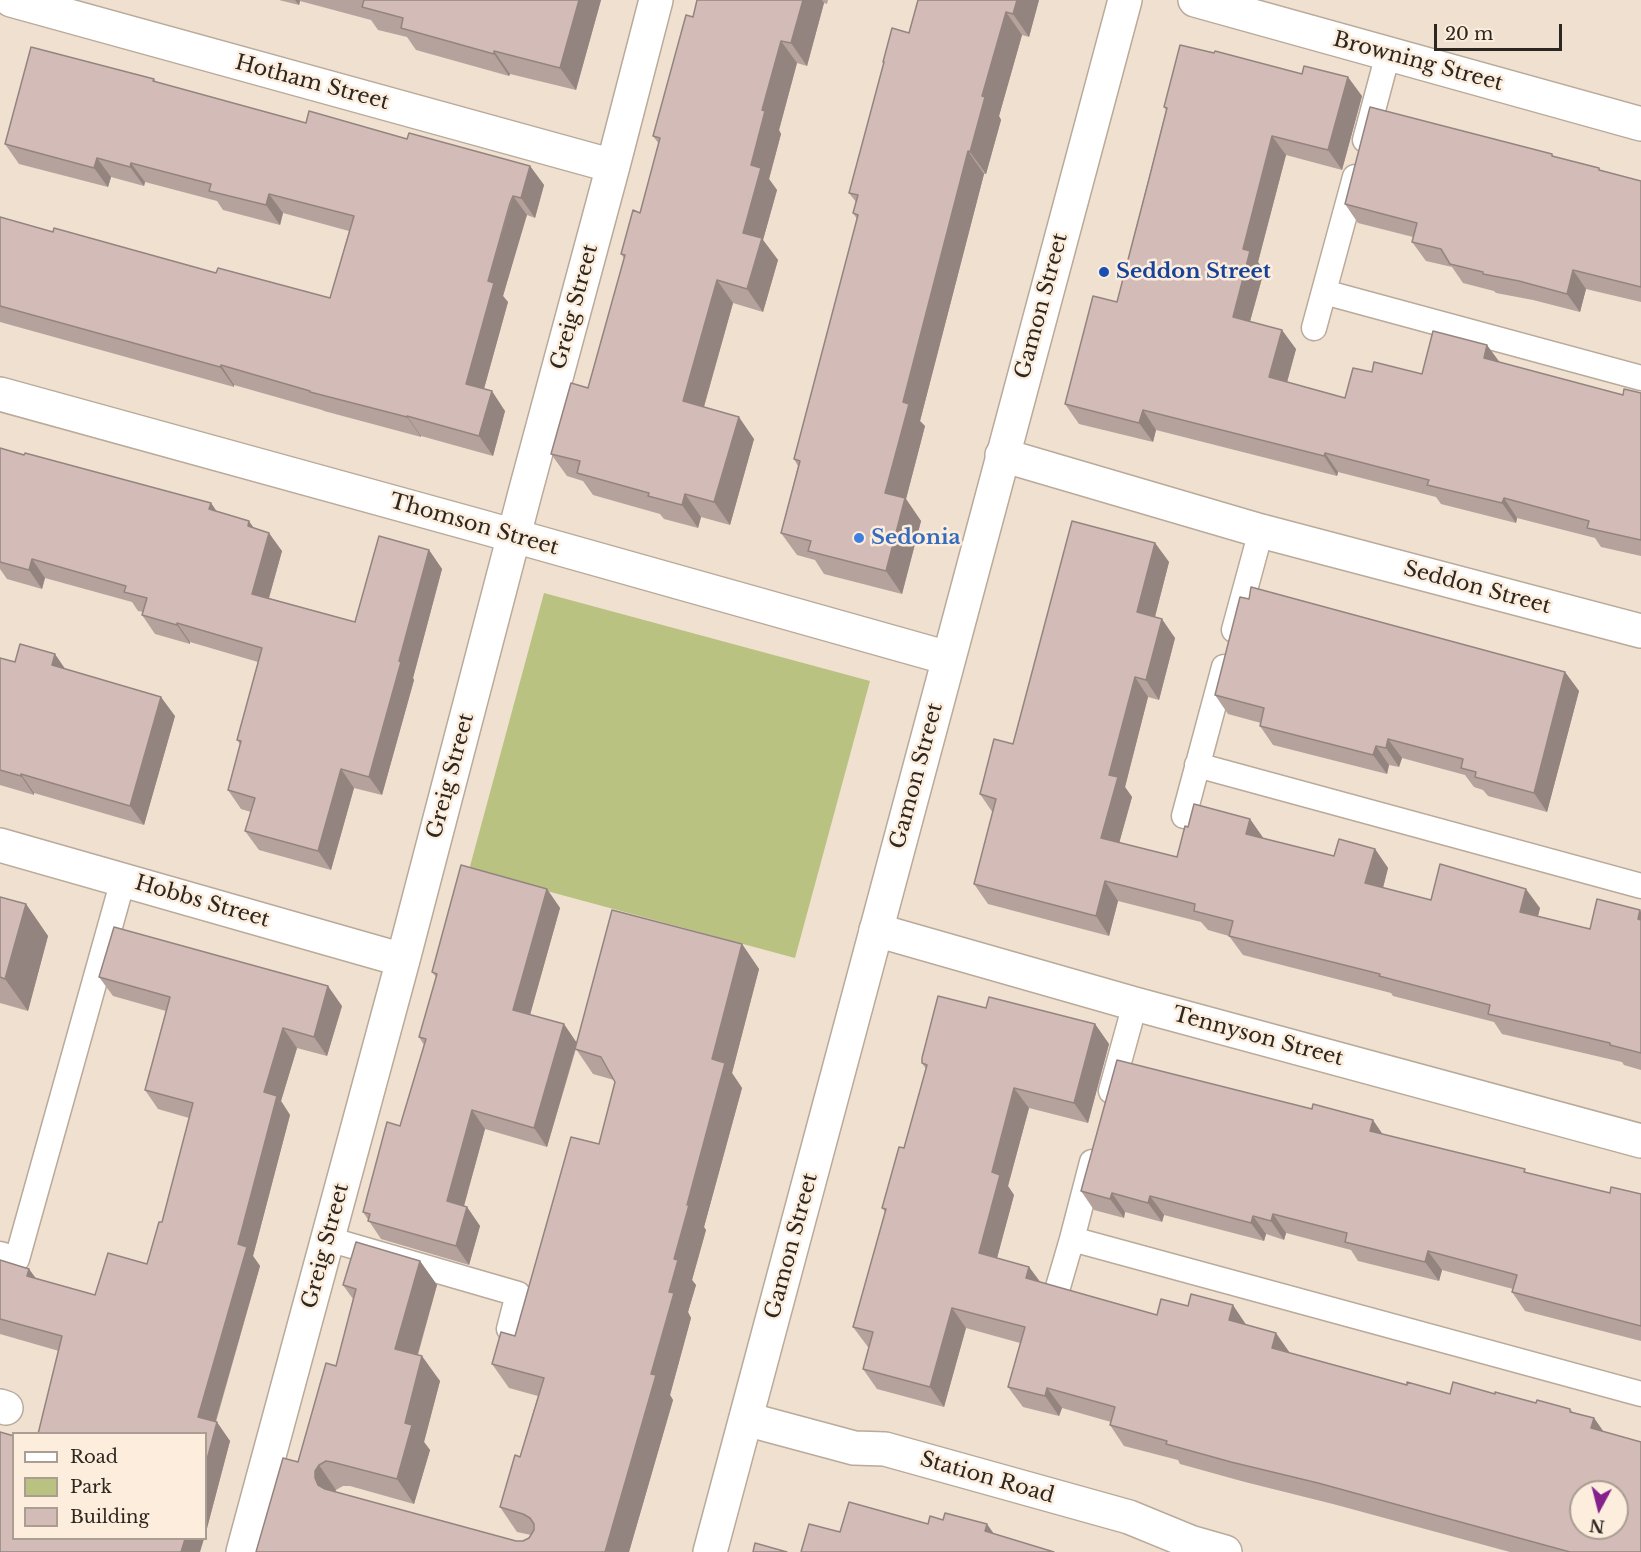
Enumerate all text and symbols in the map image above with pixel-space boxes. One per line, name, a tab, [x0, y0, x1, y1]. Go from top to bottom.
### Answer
scale bar	[1437, 12, 1564, 50]
text: 20 m	[1445, 23, 1493, 45]
street label: Browning Street	[1330, 27, 1506, 97]
street label: Hotham Street	[232, 50, 392, 116]
street label: Gamon Street	[1010, 230, 1074, 382]
street label: Greig Street	[546, 241, 604, 373]
place label: Seddon Street	[1116, 259, 1271, 285]
marker: Seddon Street	[1097, 265, 1111, 279]
street label: Thomson Street	[387, 489, 561, 561]
place label: Sedonia	[871, 525, 961, 551]
marker: Sedonia	[852, 531, 866, 545]
street label: Seddon Street	[1401, 556, 1553, 620]
street label: Gamon Street	[885, 700, 949, 852]
street label: Greig Street	[422, 710, 480, 842]
street label: Hobbs Street	[132, 871, 272, 933]
street label: Tennyson Street	[1170, 1002, 1346, 1072]
street label: Gamon Street	[760, 1170, 824, 1322]
street label: Greig Street	[297, 1180, 355, 1312]
legend	[12, 1432, 207, 1540]
text: Road	[70, 1446, 118, 1468]
street label: Station Road	[917, 1447, 1057, 1509]
text: Park	[70, 1476, 112, 1498]
north arrow	[1569, 1480, 1629, 1540]
text: Building	[70, 1506, 149, 1528]
text: N	[1588, 1515, 1606, 1537]

